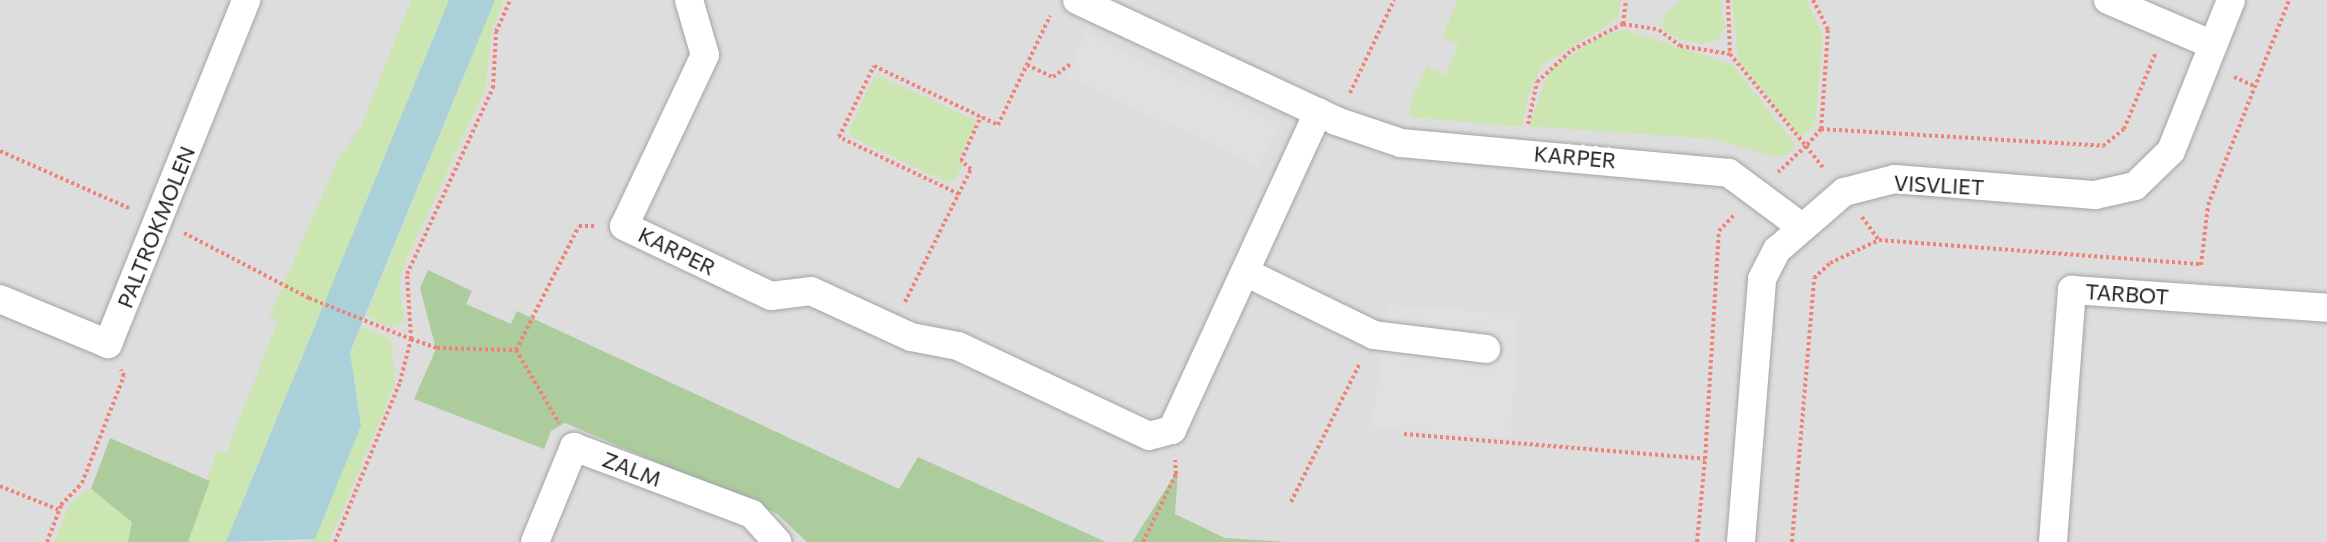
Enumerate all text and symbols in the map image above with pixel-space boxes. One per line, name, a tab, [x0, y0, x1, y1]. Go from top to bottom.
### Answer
street label: KARPER	[1533, 141, 1617, 173]
street label: PALTROKMOLEN	[112, 142, 200, 312]
street label: VISVLIET	[1893, 170, 1985, 200]
street label: KARPER	[634, 222, 720, 280]
street label: TARBOT	[2084, 279, 2170, 309]
street label: ZALM	[599, 446, 665, 492]

